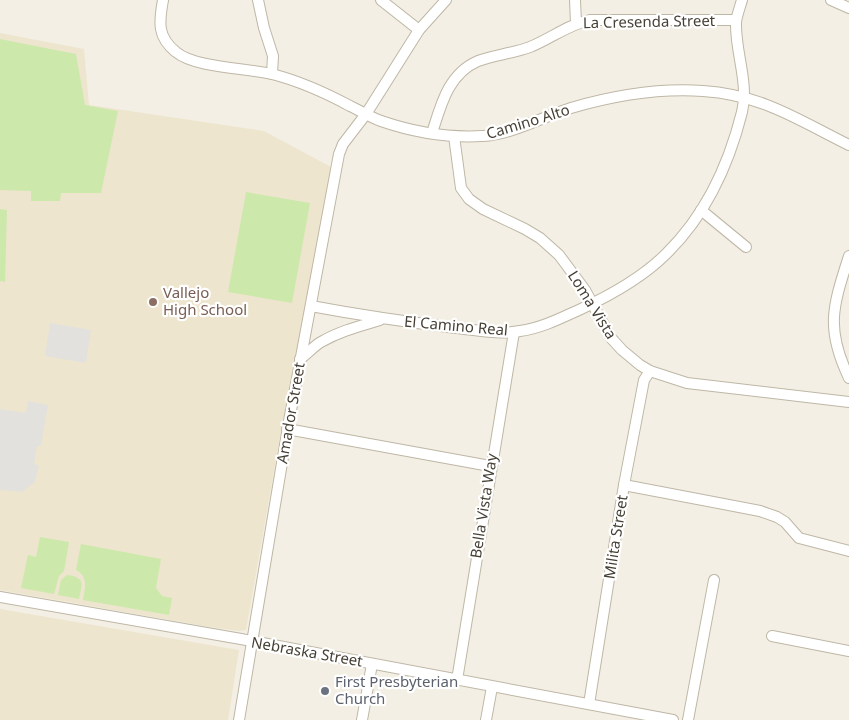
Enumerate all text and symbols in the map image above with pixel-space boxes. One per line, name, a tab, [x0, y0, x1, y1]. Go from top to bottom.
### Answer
street label: La Cresenda Street	[583, 10, 716, 32]
street label: Camino Alto	[484, 99, 572, 143]
street label: Loma Vista	[564, 266, 622, 342]
place label: Vallejo High School	[163, 282, 247, 319]
marker: Vallejo High School	[147, 296, 159, 308]
street label: El Camino Real	[403, 310, 509, 340]
street label: Amador Street	[271, 360, 309, 465]
street label: Bella Vista Way	[465, 452, 501, 560]
street label: Milita Street	[599, 493, 632, 580]
street label: Nebraska Street	[250, 631, 365, 671]
place label: First Presbyterian Church	[335, 671, 458, 708]
marker: First Presbyterian Church	[319, 685, 331, 697]

